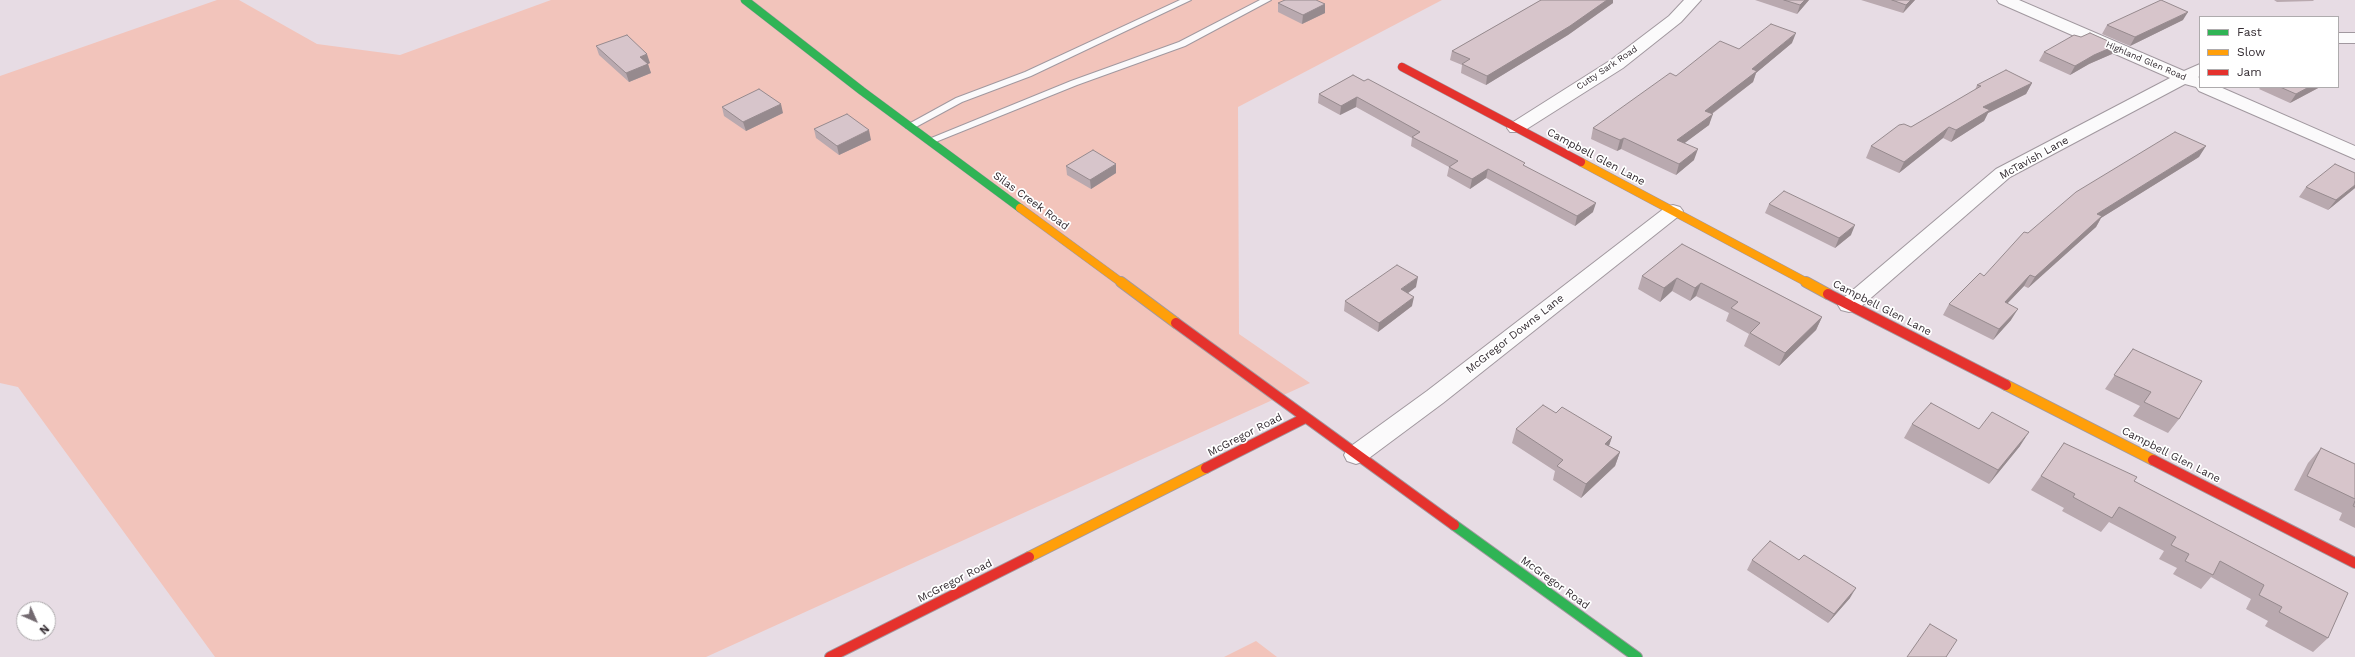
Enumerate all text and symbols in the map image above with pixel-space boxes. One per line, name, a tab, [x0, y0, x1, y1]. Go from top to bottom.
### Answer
legend	[2199, 16, 2339, 88]
text: Fast	[2237, 25, 2262, 39]
street label: Highland Glen Road	[2104, 39, 2188, 83]
street label: Cutty Sark Road	[1575, 44, 1639, 92]
text: Slow	[2237, 45, 2265, 59]
text: Jam	[2237, 65, 2262, 79]
street label: Campbell Glen Lane	[1545, 126, 1647, 188]
street label: McTavish Lane	[1997, 134, 2071, 182]
street label: Silas Creek Road	[991, 169, 1071, 233]
street label: Campbell Glen Lane	[1830, 277, 1934, 339]
street label: McGregor Downs Lane	[1463, 292, 1567, 376]
street label: McGregor Road	[1206, 411, 1284, 459]
street label: Campbell Glen Lane	[2119, 424, 2223, 486]
street label: McGregor Road	[1518, 554, 1592, 612]
street label: McGregor Road	[916, 557, 994, 605]
north arrow	[16, 601, 56, 641]
text: N	[37, 622, 52, 637]

